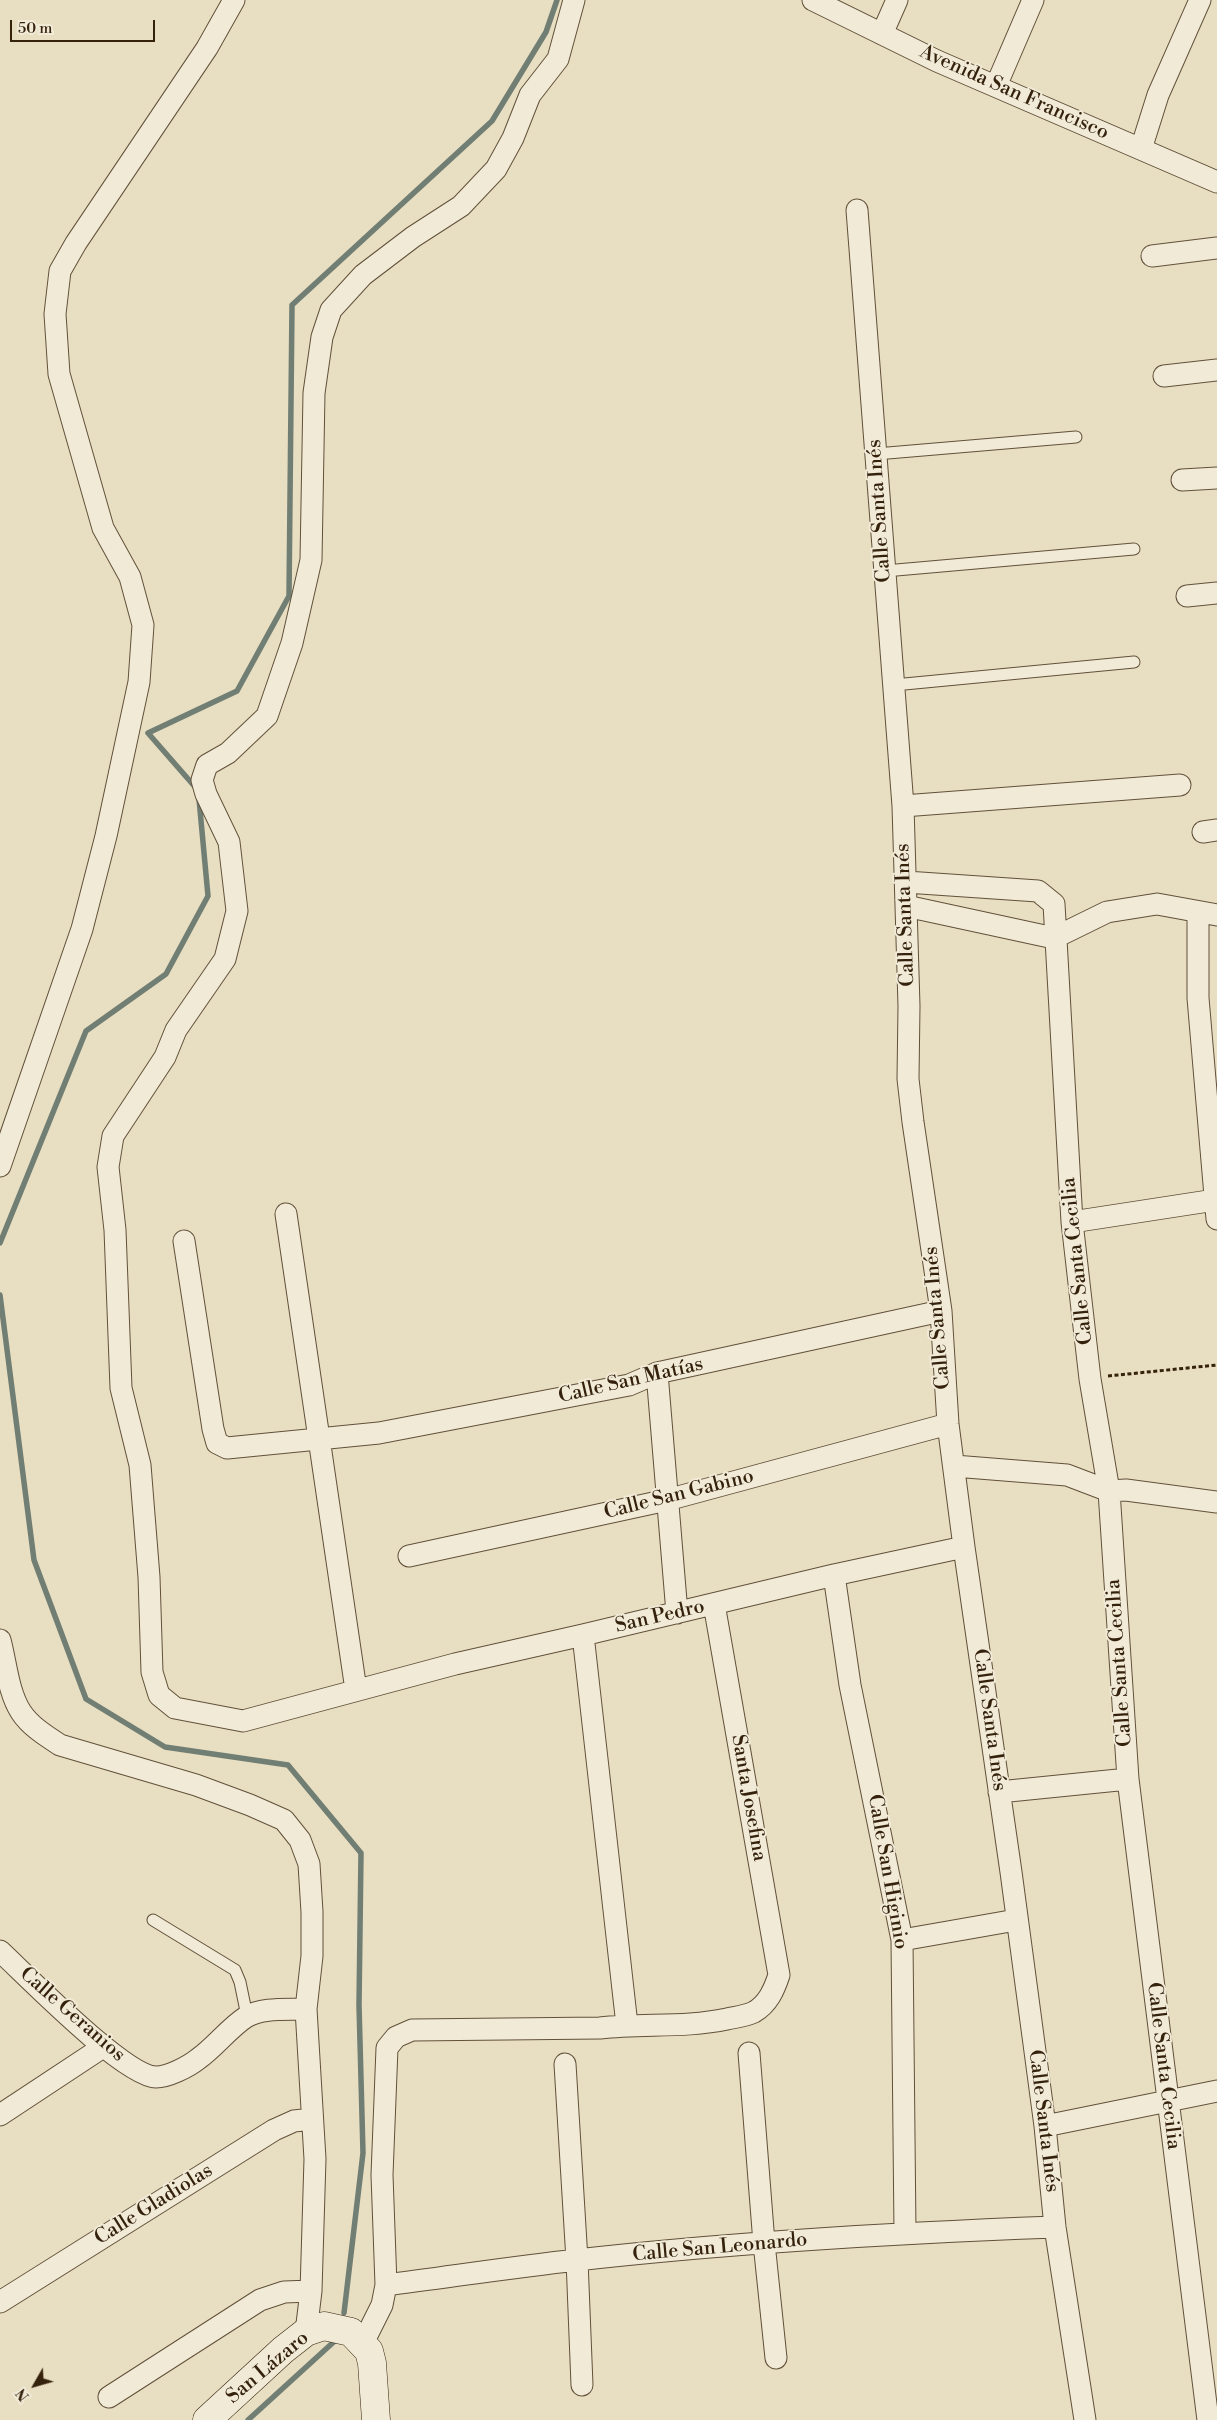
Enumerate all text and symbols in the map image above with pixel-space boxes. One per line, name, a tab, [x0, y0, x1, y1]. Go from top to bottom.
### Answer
scale bar	[12, 10, 158, 42]
text: 50 m	[18, 19, 52, 38]
street label: Avenida San Francisco	[916, 40, 1112, 146]
street label: Calle Santa Inés	[863, 439, 897, 583]
street label: Calle Santa Inés	[892, 843, 920, 987]
street label: Calle Santa Cecilia	[1057, 1176, 1099, 1346]
street label: Calle Santa Inés	[920, 1246, 956, 1390]
street label: Calle San Matías	[556, 1353, 706, 1409]
street label: Calle San Gabino	[602, 1465, 756, 1525]
street label: Calle Santa Cecilia	[1102, 1578, 1138, 1748]
street label: San Pedro	[613, 1595, 707, 1639]
street label: Calle Santa Inés	[967, 1647, 1011, 1793]
street label: Santa Josefina	[725, 1733, 771, 1863]
street label: Calle San Higinio	[862, 1793, 912, 1951]
street label: Calle Geranios	[14, 1963, 130, 2067]
street label: Calle Santa Cecilia	[1141, 1981, 1185, 2151]
street label: Calle Santa Inés	[1022, 2048, 1064, 2194]
street label: Calle Gladiolas	[91, 2159, 217, 2251]
street label: Calle San Leonardo	[632, 2228, 808, 2268]
street label: San Lázaro	[222, 2327, 314, 2409]
north arrow	[10, 2360, 60, 2410]
text: N	[13, 2384, 34, 2404]

